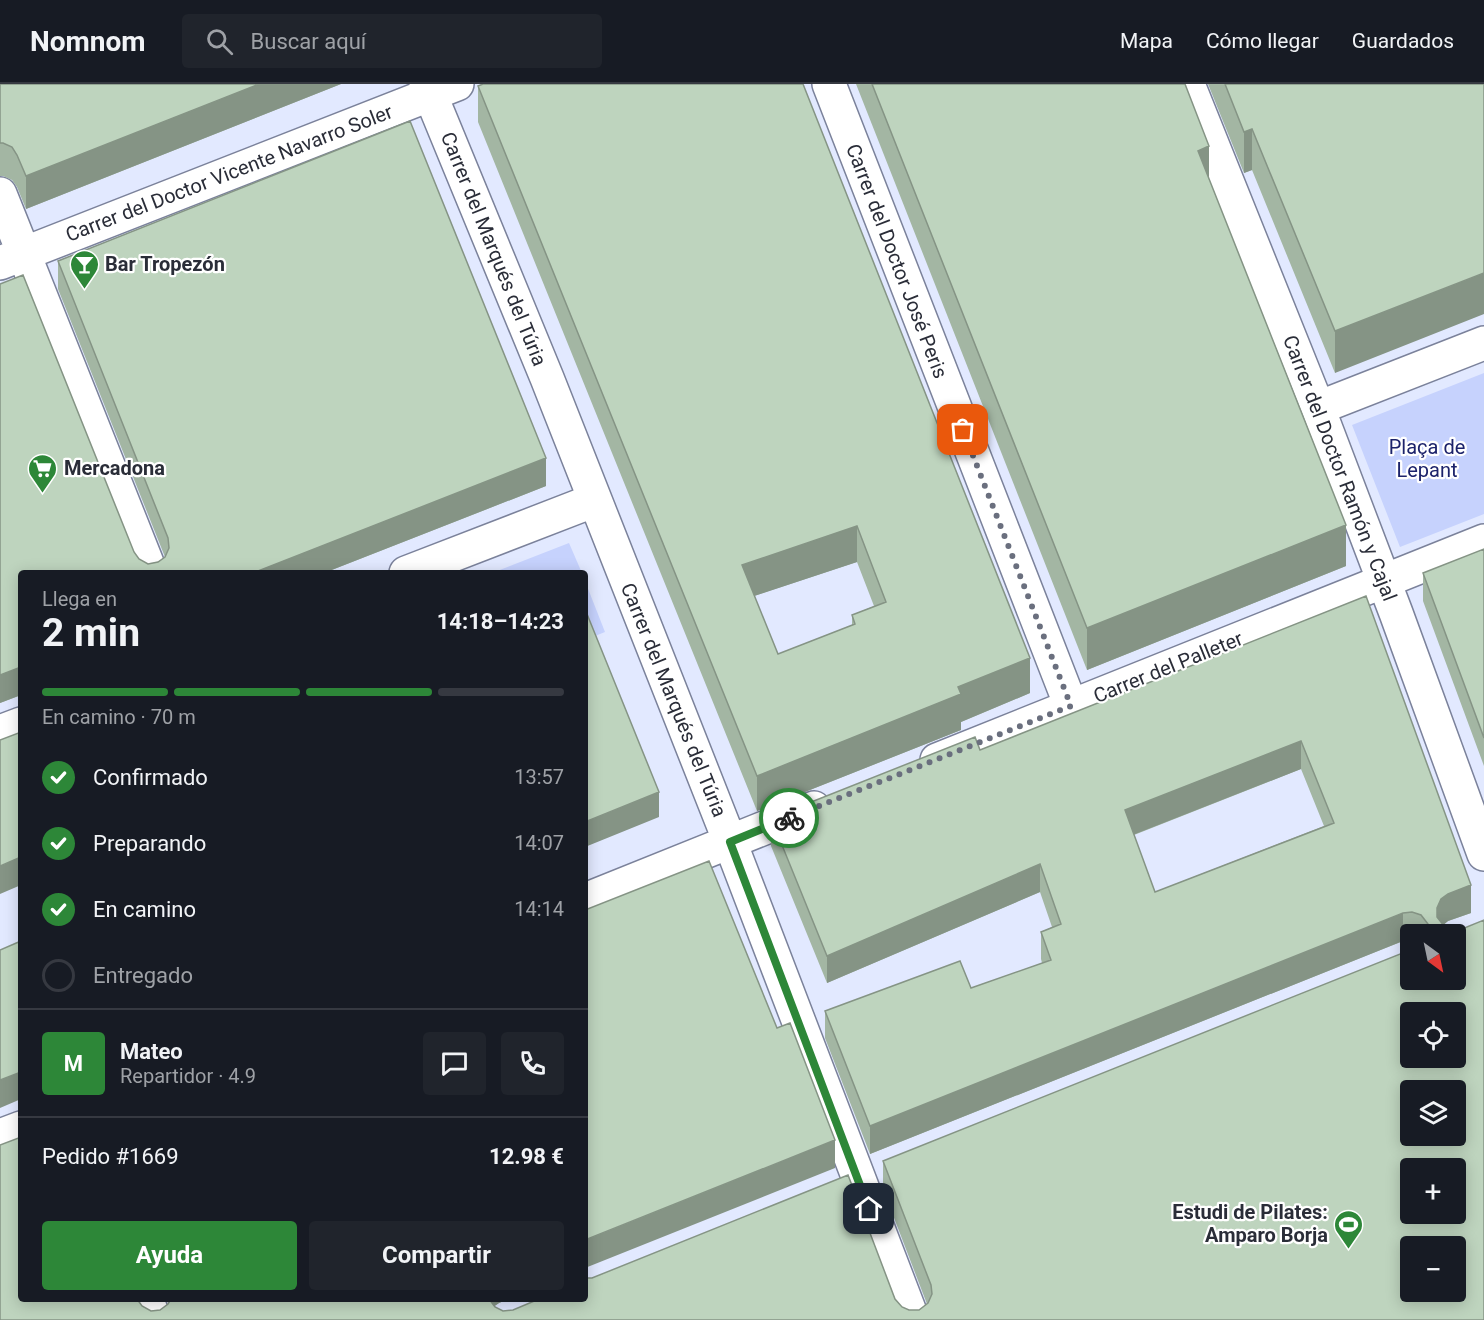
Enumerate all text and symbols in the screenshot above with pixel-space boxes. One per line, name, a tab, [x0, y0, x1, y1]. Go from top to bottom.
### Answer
search box	[182, 14, 602, 68]
text: Nomnom	[30, 25, 146, 58]
icon: search	[203, 25, 236, 58]
text: Buscar aquí	[251, 29, 366, 54]
text: Mapa	[1120, 29, 1173, 53]
text: Cómo llegar	[1206, 29, 1319, 53]
text: Guardados	[1352, 29, 1454, 53]
street label: Carrer del Doctor Vicente Navarro Soler	[62, 99, 396, 247]
street label: Carrer del Marqués del Túria	[436, 128, 552, 370]
street label: Carrer del Doctor José Peris	[841, 140, 953, 382]
bar icon: Bar Tropezón	[68, 248, 100, 290]
place label: Bar Tropezón	[105, 252, 225, 276]
street label: Carrer del Doctor Ramón y Cajal	[1278, 332, 1402, 604]
pin	[937, 404, 988, 455]
icon: bag	[946, 413, 979, 446]
park label: Plaça de Lepant	[1389, 435, 1465, 482]
supermarket icon: Mercadona	[27, 452, 59, 494]
place label: Mercadona	[64, 456, 165, 480]
street label: Carrer del Marqués del Túria	[616, 579, 732, 821]
text: Llega en	[42, 587, 117, 611]
text: 14:18–14:23	[437, 609, 564, 634]
text: 2 min	[42, 610, 140, 656]
street label: Carrer del Palleter	[1090, 626, 1246, 708]
text: En camino · 70 m	[42, 705, 196, 729]
icon: check	[42, 761, 75, 794]
text: Confirmado	[93, 765, 208, 790]
text: 13:57	[514, 765, 564, 789]
courier	[759, 788, 819, 848]
icon: bike	[773, 802, 806, 835]
icon: check	[42, 827, 75, 860]
text: Preparando	[93, 831, 206, 856]
text: 14:07	[514, 831, 564, 855]
icon: check	[42, 893, 75, 926]
text: En camino	[93, 897, 196, 922]
text: 14:14	[514, 897, 564, 921]
north arrow	[1400, 924, 1466, 990]
map controls	[1400, 924, 1466, 1302]
text: Entregado	[93, 963, 193, 988]
button: locate	[1400, 1002, 1466, 1068]
button: chat	[423, 1032, 486, 1095]
button: phone	[501, 1032, 564, 1095]
text: Mateo	[120, 1039, 183, 1064]
text: M	[64, 1051, 83, 1076]
text: Repartidor · 4.9	[120, 1064, 256, 1088]
button: layers	[1400, 1080, 1466, 1146]
text: Pedido #1669	[42, 1144, 179, 1169]
text: 12.98 €	[489, 1144, 564, 1169]
button: +	[1400, 1158, 1466, 1224]
pin	[843, 1183, 894, 1234]
icon: home	[852, 1192, 885, 1225]
place label: Estudi de Pilates: Amparo Borja	[1172, 1200, 1328, 1247]
sports icon: Estudi de Pilates: Amparo Borja	[1333, 1208, 1365, 1250]
button: Ayuda	[42, 1221, 297, 1290]
button: Compartir	[309, 1221, 564, 1290]
button: −	[1400, 1236, 1466, 1302]

